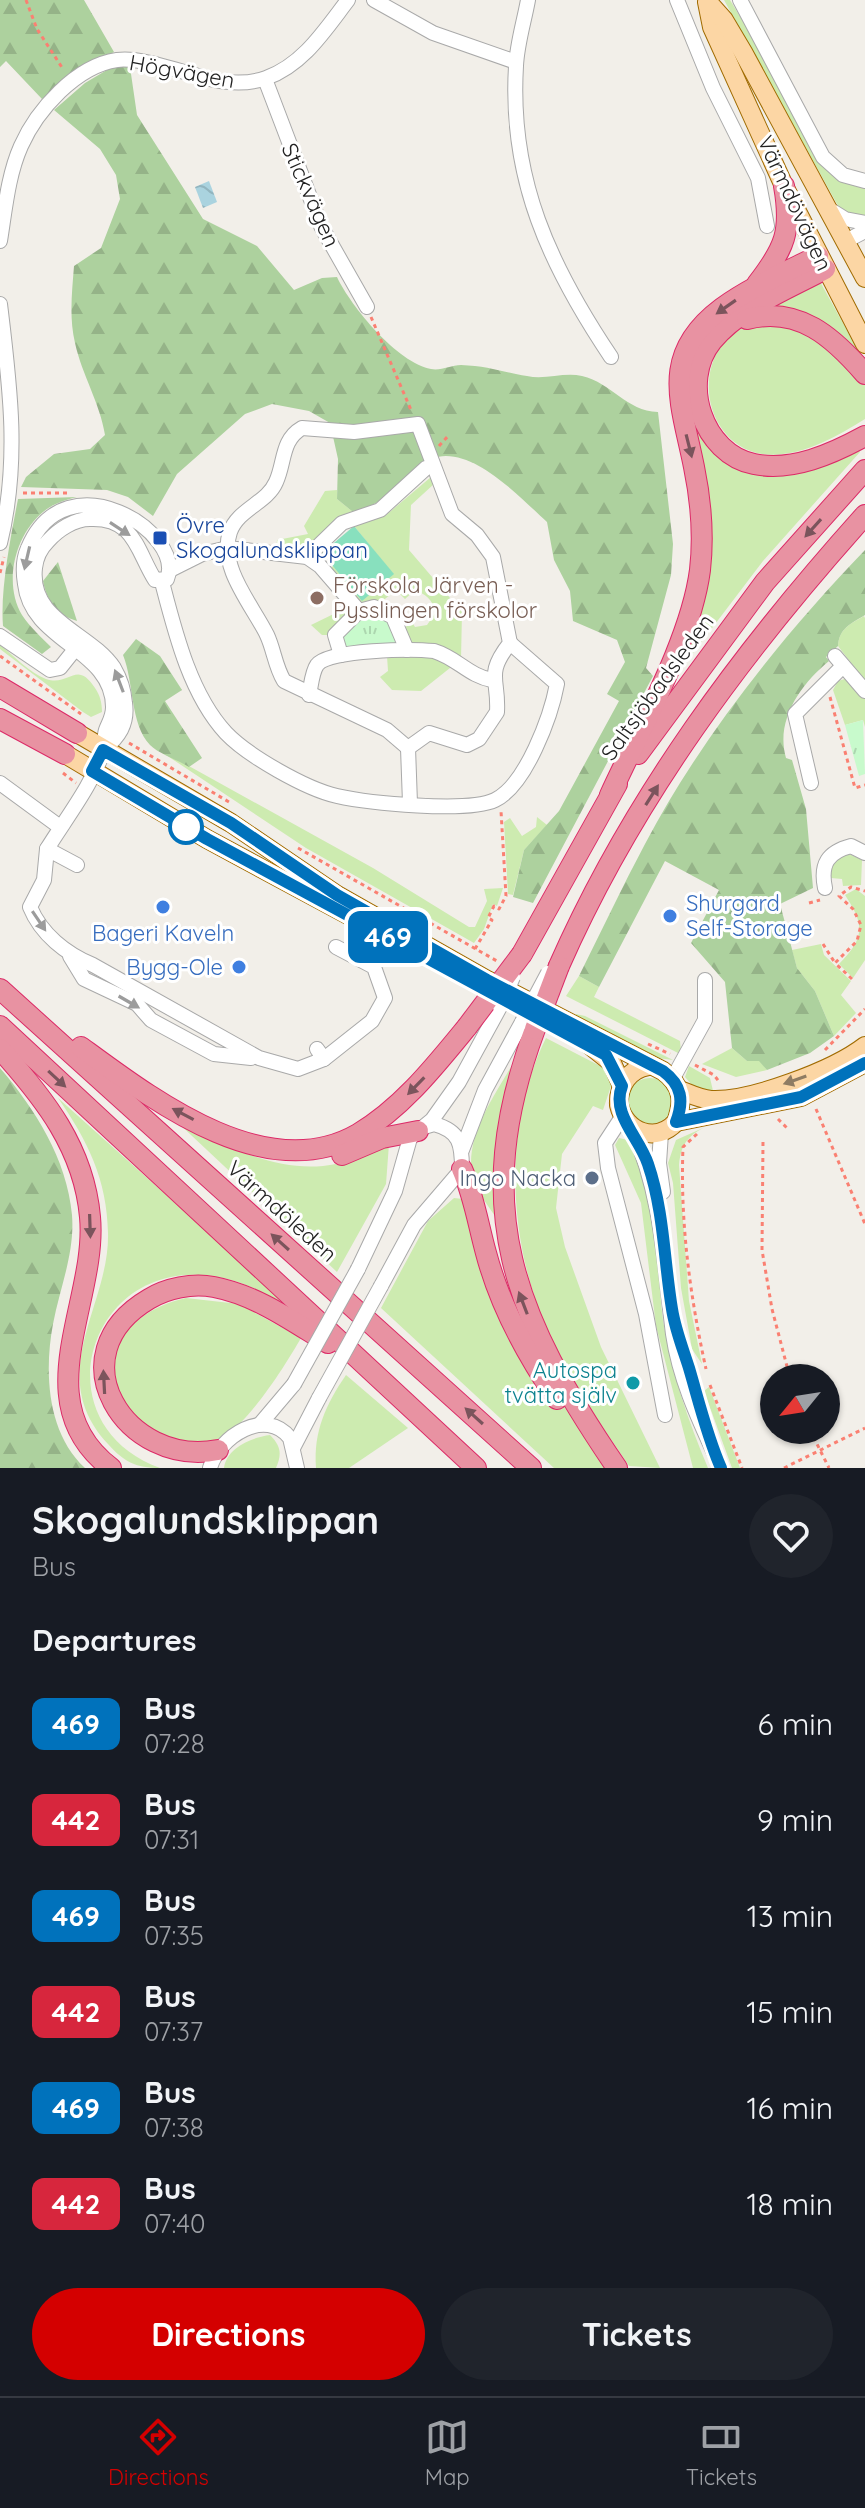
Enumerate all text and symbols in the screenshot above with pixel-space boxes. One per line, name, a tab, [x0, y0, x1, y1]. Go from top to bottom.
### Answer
street label: Högvägen	[127, 48, 237, 94]
street label: Värmdövägen	[751, 131, 839, 275]
street label: Stickvägen	[276, 139, 346, 251]
one-way arrow	[715, 299, 736, 314]
one-way arrow	[683, 433, 695, 458]
place label: Övre Skogalundsklippan	[176, 511, 368, 564]
one-way arrow	[804, 519, 822, 538]
one-way arrow	[110, 522, 131, 537]
marker: Övre Skogalundsklippan	[151, 529, 169, 547]
one-way arrow	[20, 545, 33, 570]
place label: Förskola Järven - Pysslingen förskolor	[333, 571, 538, 624]
marker: Förskola Järven - Pysslingen förskolor	[308, 589, 326, 607]
street label: Saltsjöbadsleden	[594, 608, 720, 766]
one-way arrow	[112, 669, 125, 693]
one-way arrow	[644, 784, 659, 805]
unlabelled marker	[169, 810, 203, 844]
place label: Shurgard Self-Storage	[686, 889, 813, 942]
marker: Bageri Kaveln	[154, 898, 172, 916]
marker: Shurgard Self-Storage	[661, 907, 679, 925]
one-way arrow	[31, 910, 46, 931]
line badge: 469	[342, 911, 434, 963]
place label: Bageri Kaveln	[92, 919, 234, 947]
text: 469	[364, 919, 412, 954]
place label: Bygg-Ole	[126, 953, 223, 981]
marker: Bygg-Ole	[230, 958, 248, 976]
one-way arrow	[118, 995, 140, 1009]
one-way arrow	[47, 1070, 66, 1088]
one-way arrow	[783, 1075, 807, 1087]
one-way arrow	[407, 1076, 426, 1095]
one-way arrow	[172, 1107, 194, 1121]
street label: Värmdöleden	[221, 1154, 343, 1268]
place label: Ingo Nacka	[459, 1164, 576, 1192]
marker: Ingo Nacka	[583, 1169, 601, 1187]
one-way arrow	[83, 1214, 96, 1239]
one-way arrow	[271, 1233, 290, 1251]
one-way arrow	[516, 1291, 529, 1315]
place label: Autospa tvätta själv	[505, 1356, 617, 1409]
north arrow	[760, 1364, 840, 1444]
map controls	[760, 1364, 840, 1444]
one-way arrow	[97, 1369, 110, 1394]
marker: Autospa tvätta själv	[624, 1374, 642, 1392]
one-way arrow	[464, 1407, 483, 1425]
button: heart	[749, 1494, 833, 1578]
text: Skogalundsklippan	[32, 1496, 379, 1544]
text: Bus	[32, 1550, 76, 1583]
text: Departures	[32, 1621, 197, 1659]
text: Bus	[144, 1689, 196, 1727]
text: 6 min	[758, 1705, 833, 1743]
text: 469	[52, 1706, 100, 1741]
text: 07:28	[144, 1727, 205, 1760]
text: Bus	[144, 1785, 196, 1823]
text: 9 min	[757, 1801, 833, 1839]
text: 442	[52, 1802, 100, 1837]
text: 07:31	[144, 1823, 199, 1856]
text: Bus	[144, 1881, 196, 1919]
text: 13 min	[747, 1897, 833, 1935]
text: 469	[52, 1898, 100, 1933]
text: 07:35	[144, 1919, 204, 1952]
text: Bus	[144, 1977, 196, 2015]
text: 15 min	[746, 1993, 833, 2031]
text: 442	[52, 1994, 100, 2029]
text: 07:37	[144, 2015, 203, 2048]
text: Bus	[144, 2073, 196, 2111]
text: 16 min	[746, 2089, 833, 2127]
text: 469	[52, 2090, 100, 2125]
text: 07:38	[144, 2111, 204, 2144]
text: Bus	[144, 2169, 196, 2207]
text: 18 min	[746, 2185, 833, 2223]
text: 442	[52, 2186, 100, 2221]
text: 07:40	[144, 2207, 205, 2240]
button: Directions	[32, 2288, 425, 2380]
button: Tickets	[441, 2288, 833, 2380]
tab: Directions	[108, 2415, 209, 2491]
tab: Map	[425, 2415, 470, 2491]
tab: Tickets	[686, 2415, 757, 2491]

